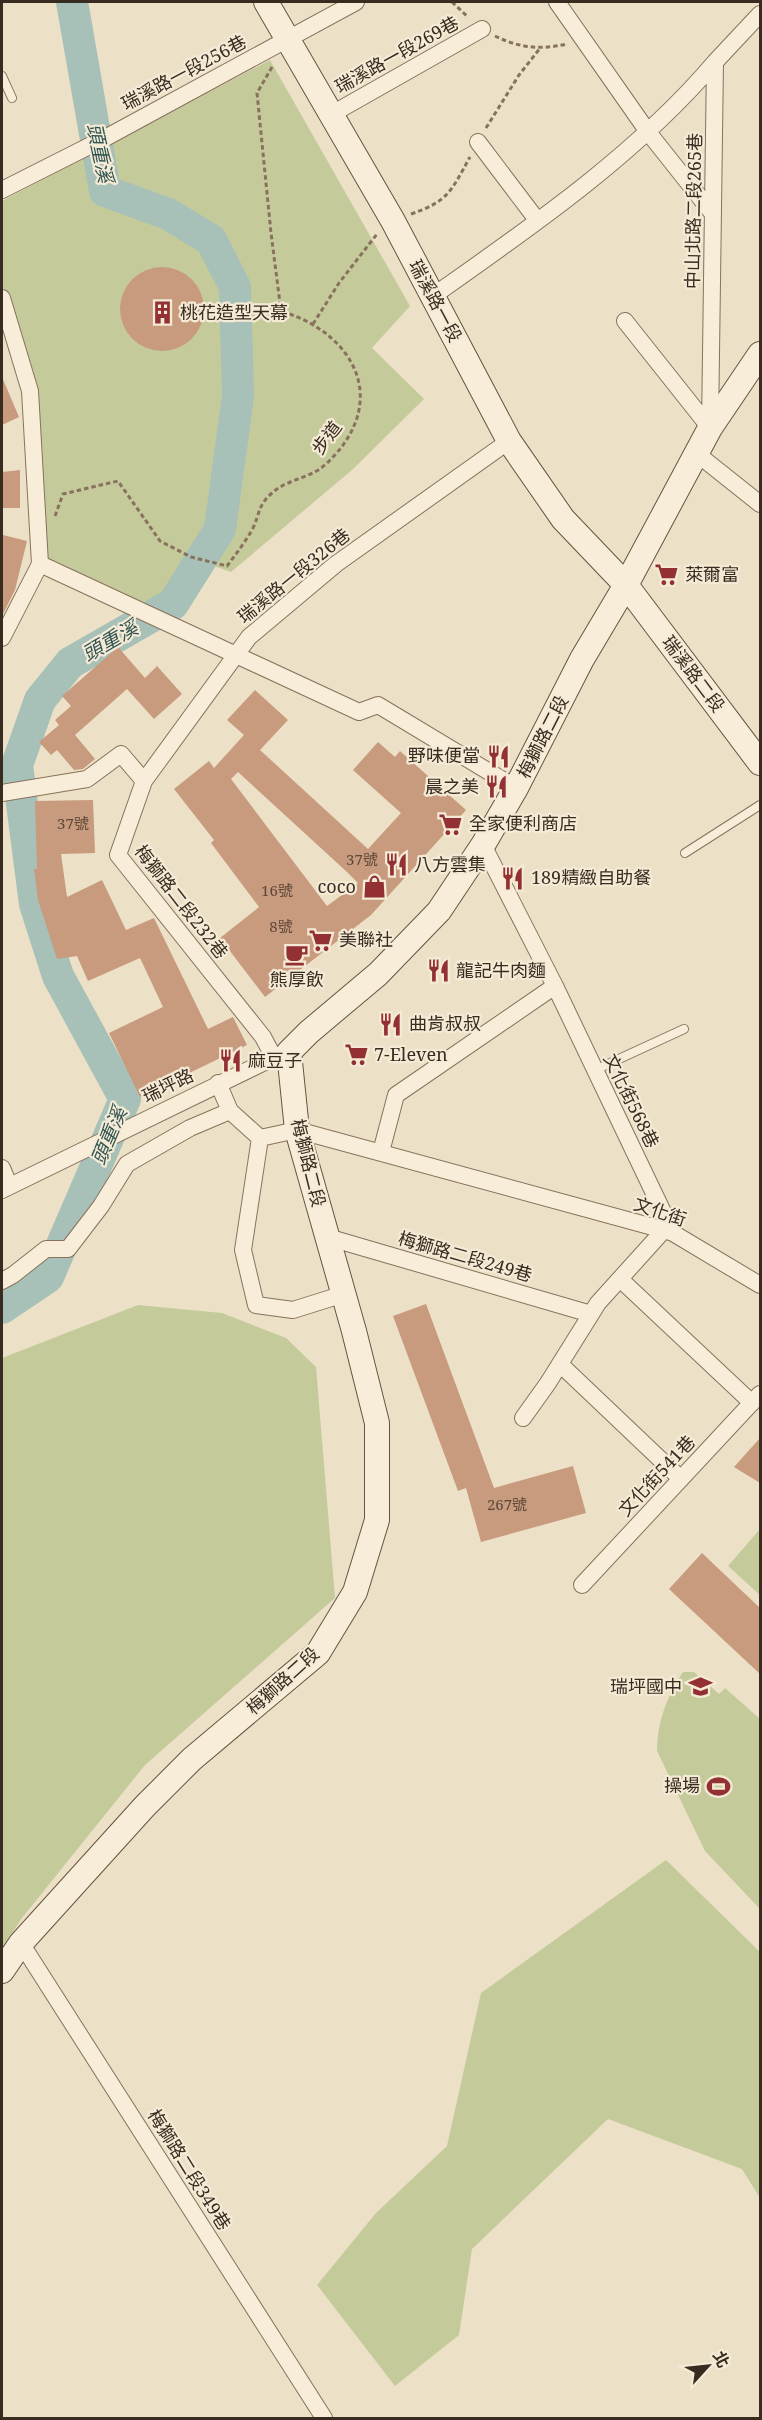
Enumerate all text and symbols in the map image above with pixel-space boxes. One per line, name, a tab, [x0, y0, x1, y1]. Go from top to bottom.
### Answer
street label: 瑞溪路一段269巷	[330, 10, 463, 98]
street label: 瑞溪路一段256巷	[117, 29, 250, 115]
water label: 頭重溪	[81, 121, 121, 188]
street label: 中山北路二段265巷	[680, 133, 706, 289]
street label: 瑞溪路一段	[404, 255, 468, 346]
building icon: 桃花造型天幕	[149, 300, 175, 326]
place label: 桃花造型天幕	[180, 300, 288, 324]
street label: 步道	[306, 416, 347, 459]
street label: 瑞溪路一段326巷	[232, 522, 355, 628]
supermarket icon: 萊爾富	[654, 562, 680, 588]
place label: 萊爾富	[685, 562, 739, 586]
water label: 頭重溪	[77, 612, 145, 667]
street label: 瑞溪路二段	[657, 630, 730, 717]
street label: 梅獅路二段	[511, 691, 573, 782]
place label: 野味便當	[408, 743, 480, 767]
restaurant icon: 野味便當	[485, 743, 511, 769]
place label: 晨之美	[425, 774, 479, 798]
restaurant icon: 晨之美	[484, 774, 510, 800]
supermarket icon: 全家便利商店	[438, 811, 464, 837]
place label: 全家便利商店	[469, 811, 577, 835]
house number: 37號	[57, 813, 89, 833]
street label: 梅獅路二段232巷	[130, 840, 234, 963]
house number: 37號	[346, 849, 378, 869]
restaurant icon: 八方雲集	[383, 852, 409, 878]
place label: 八方雲集	[414, 852, 486, 876]
restaurant icon: 189精緻自助餐	[500, 865, 526, 891]
place label: 189精緻自助餐	[531, 865, 651, 889]
place label: coco	[318, 874, 356, 898]
shop icon: coco	[361, 874, 387, 900]
house number: 16號	[261, 880, 293, 900]
house number: 8號	[269, 916, 293, 936]
supermarket icon: 美聯社	[308, 927, 334, 953]
place label: 美聯社	[339, 927, 393, 951]
cafe icon: 熊厚飲	[284, 941, 310, 967]
restaurant icon: 龍記牛肉麵	[425, 958, 451, 984]
place label: 龍記牛肉麵	[456, 958, 546, 982]
place label: 熊厚飲	[270, 967, 324, 991]
restaurant icon: 曲肯叔叔	[378, 1011, 404, 1037]
place label: 曲肯叔叔	[409, 1011, 481, 1035]
supermarket icon: 7-Eleven	[343, 1042, 369, 1068]
place label: 7-Eleven	[374, 1042, 448, 1066]
restaurant icon: 麻豆子	[217, 1048, 243, 1074]
place label: 麻豆子	[248, 1048, 302, 1072]
street label: 文化街568巷	[599, 1049, 665, 1152]
street label: 瑞坪路	[138, 1062, 197, 1108]
water label: 頭重溪	[84, 1100, 134, 1169]
street label: 梅獅路二段	[286, 1116, 332, 1209]
street label: 文化街	[631, 1191, 690, 1231]
street label: 梅獅路二段249巷	[396, 1225, 535, 1287]
street label: 文化街541巷	[613, 1430, 700, 1521]
house number: 267號	[487, 1494, 527, 1514]
street label: 梅獅路二段	[241, 1641, 324, 1719]
place label: 瑞坪國中	[610, 1674, 682, 1698]
school or university icon: 瑞坪國中	[687, 1674, 713, 1700]
place label: 操場	[664, 1773, 700, 1797]
sports icon: 操場	[705, 1773, 731, 1799]
street label: 梅獅路二段349巷	[143, 2105, 237, 2234]
north arrow	[678, 2336, 738, 2396]
text: 北	[708, 2347, 735, 2371]

